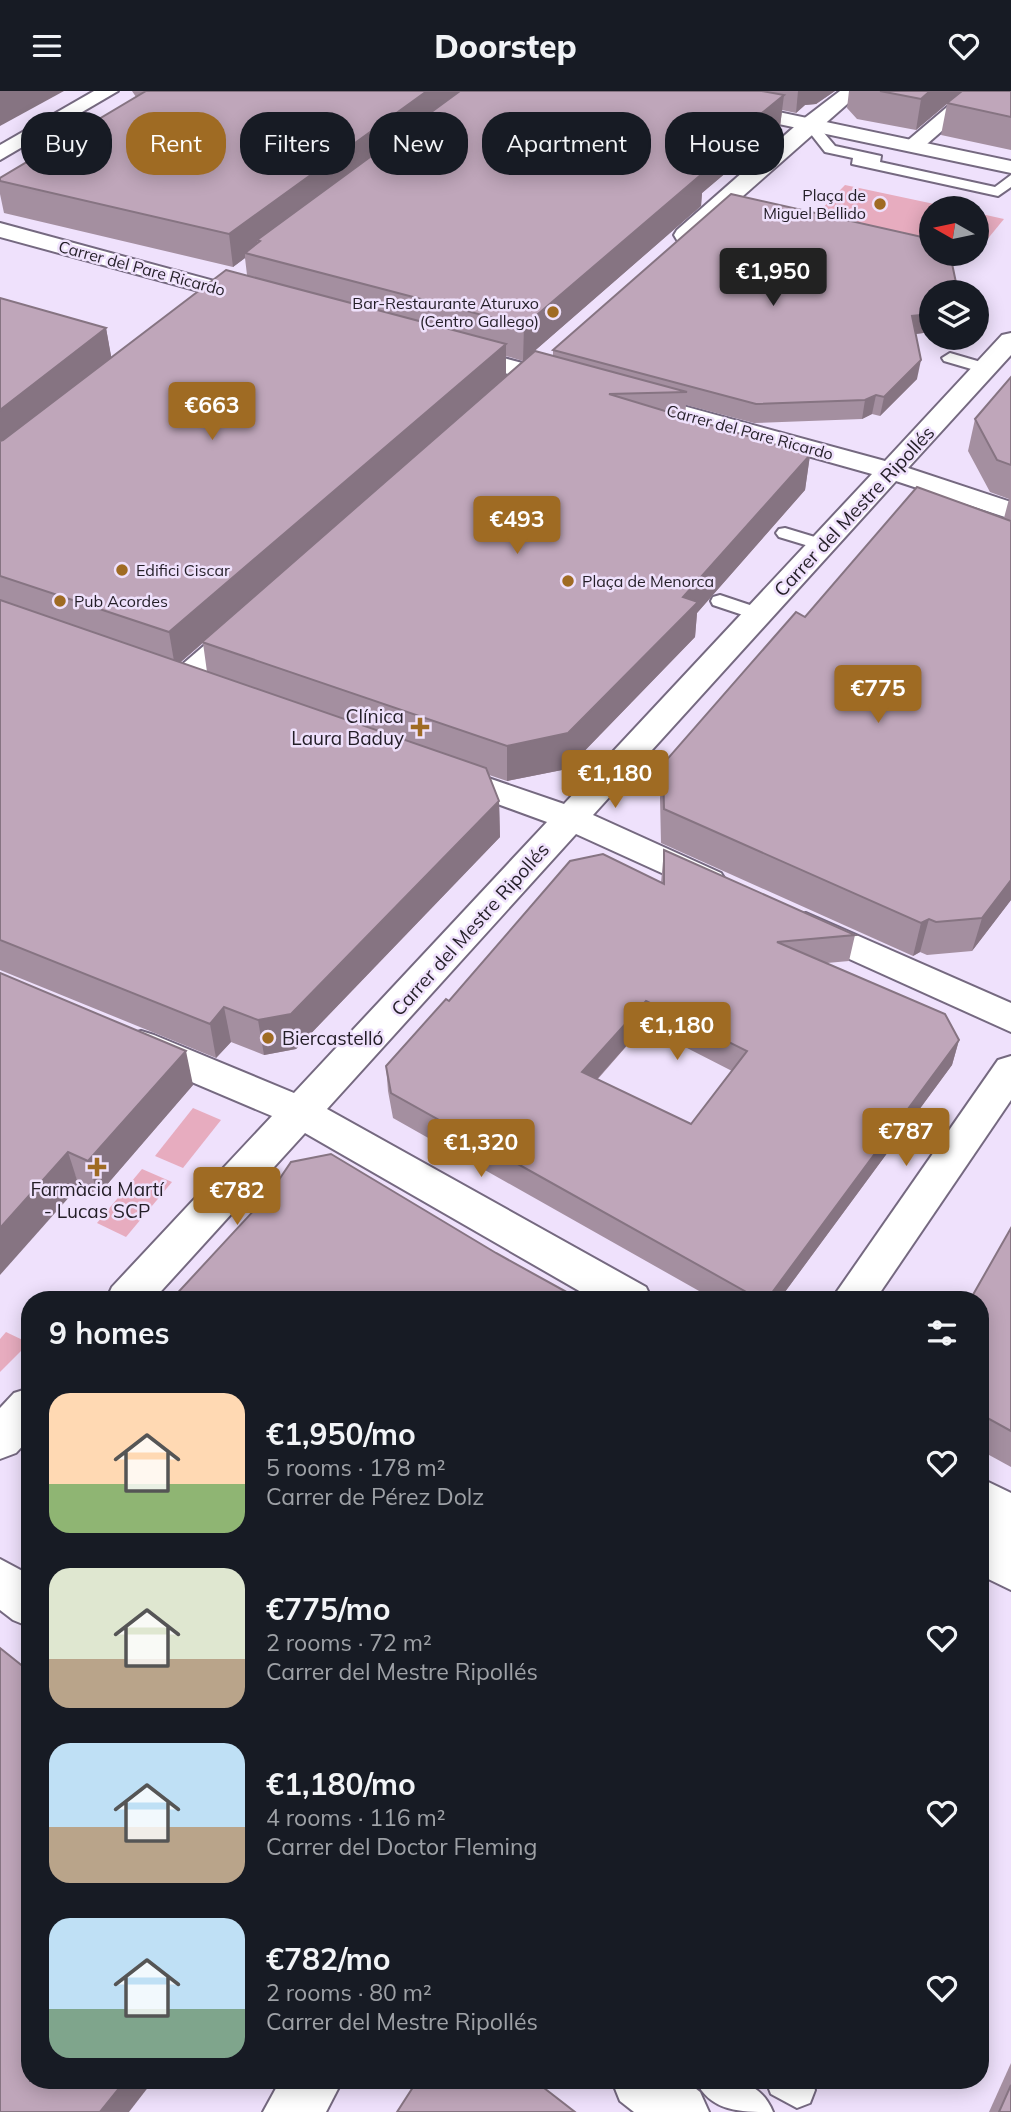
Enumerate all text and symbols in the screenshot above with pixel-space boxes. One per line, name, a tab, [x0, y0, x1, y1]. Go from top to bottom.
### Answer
text: Doorstep	[434, 26, 577, 66]
icon: menu	[28, 27, 66, 65]
icon: heart	[945, 27, 983, 65]
chip: Buy	[21, 112, 112, 175]
chip: Rent	[126, 112, 226, 175]
chip: Filters	[240, 112, 355, 175]
chip: New	[369, 112, 468, 175]
chip: Apartment	[482, 112, 651, 175]
chip: House	[665, 112, 784, 175]
place label: Plaça de Miguel Bellido	[763, 185, 866, 223]
marker: Plaça de Miguel Bellido	[872, 196, 888, 212]
north arrow	[919, 196, 989, 266]
map controls	[919, 196, 989, 350]
street label: Carrer del Pare Ricardo	[56, 236, 228, 300]
pin: €1,950	[716, 249, 830, 308]
text: €1,950	[736, 256, 810, 285]
button: layers	[919, 280, 989, 350]
place label: Bar-Restaurante Aturuxo (Centro Gallego)	[352, 293, 539, 331]
marker: Bar-Restaurante Aturuxo (Centro Gallego)	[545, 304, 561, 320]
pin: €663	[171, 383, 253, 442]
text: €663	[184, 390, 240, 419]
street label: Carrer del Pare Ricardo	[664, 400, 836, 464]
street label: Carrer del Mestre Ripollés	[769, 421, 939, 601]
pin: €493	[476, 497, 558, 556]
text: €493	[489, 504, 545, 533]
place label: Edifici Ciscar	[136, 560, 230, 580]
marker: Edifici Ciscar	[114, 562, 130, 578]
place label: Plaça de Menorca	[582, 571, 714, 591]
marker: Plaça de Menorca	[560, 573, 576, 589]
place label: Pub Acordes	[74, 591, 168, 611]
marker: Pub Acordes	[52, 593, 68, 609]
pin: €775	[837, 665, 919, 725]
text: €775	[850, 673, 906, 702]
place label: Clínica Laura Baduy	[291, 704, 404, 750]
marker: Clínica Laura Baduy	[410, 717, 430, 737]
pin: €1,180	[558, 751, 672, 810]
text: €1,180	[578, 758, 652, 787]
street label: Carrer del Mestre Ripollés	[386, 838, 554, 1020]
pin: €1,180	[620, 1003, 734, 1062]
text: €1,180	[640, 1010, 714, 1039]
place label: Biercastelló	[282, 1026, 383, 1050]
marker: Biercastelló	[260, 1030, 276, 1046]
pin: €787	[865, 1109, 947, 1168]
text: €787	[878, 1116, 934, 1145]
pin: €1,320	[424, 1119, 538, 1179]
text: €1,320	[444, 1127, 518, 1156]
marker: Farmàcia Martí - Lucas SCP	[89, 1159, 105, 1175]
pin: €782	[196, 1167, 278, 1227]
text: €782	[209, 1175, 265, 1204]
place label: Farmàcia Martí - Lucas SCP	[30, 1177, 165, 1223]
text: 9 homes	[49, 1314, 170, 1352]
icon: filters	[923, 1314, 961, 1352]
text: €1,950/mo	[266, 1415, 416, 1453]
icon: home	[105, 1421, 189, 1505]
icon: heart	[923, 1444, 961, 1482]
text: 5 rooms · 178 m²	[266, 1453, 446, 1482]
text: Carrer de Pérez Dolz	[266, 1482, 484, 1511]
text: €775/mo	[266, 1590, 390, 1628]
icon: home	[105, 1596, 189, 1680]
icon: heart	[923, 1619, 961, 1657]
text: 2 rooms · 72 m²	[266, 1628, 432, 1657]
text: Carrer del Mestre Ripollés	[266, 1657, 538, 1686]
text: €1,180/mo	[266, 1765, 416, 1803]
icon: home	[105, 1771, 189, 1855]
icon: heart	[923, 1794, 961, 1832]
text: 4 rooms · 116 m²	[266, 1803, 446, 1832]
text: Carrer del Doctor Fleming	[266, 1832, 537, 1861]
text: €782/mo	[266, 1940, 390, 1978]
icon: home	[105, 1946, 189, 2030]
icon: heart	[923, 1969, 961, 2007]
text: 2 rooms · 80 m²	[266, 1978, 432, 2007]
text: Carrer del Mestre Ripollés	[266, 2007, 538, 2036]

